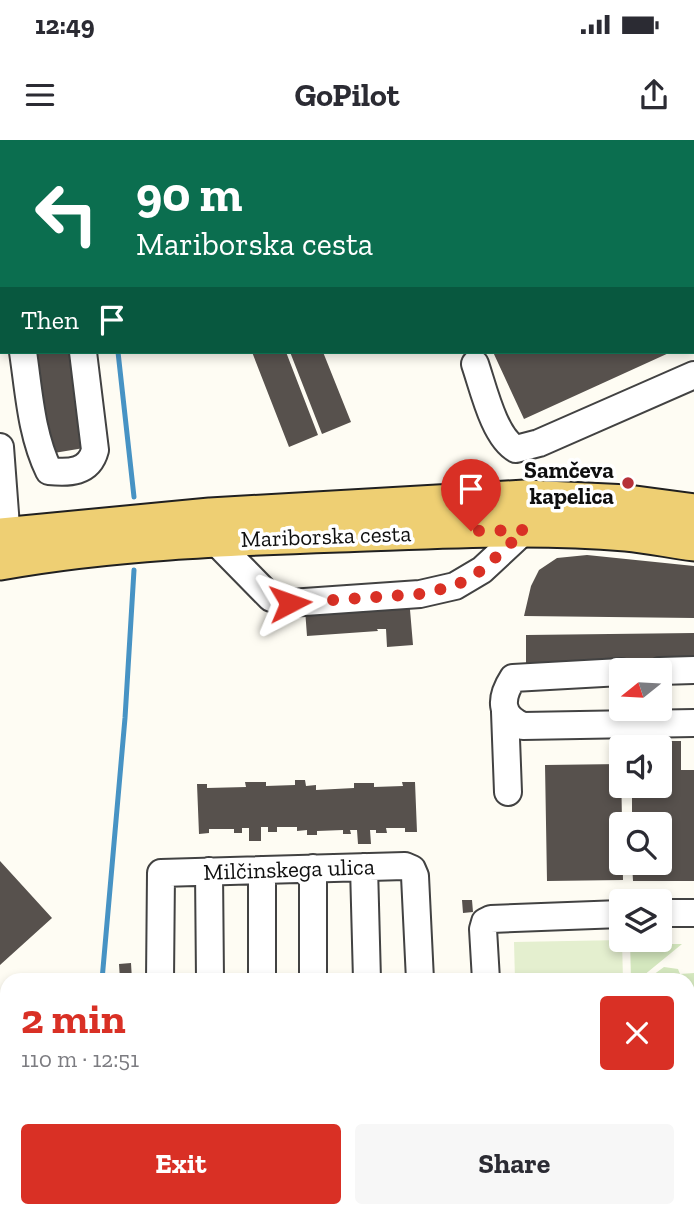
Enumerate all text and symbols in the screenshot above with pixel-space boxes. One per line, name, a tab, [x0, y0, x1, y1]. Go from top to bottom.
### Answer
text: 12:49	[35, 9, 95, 41]
icon: menu	[21, 76, 59, 114]
text: GoPilot	[294, 76, 400, 114]
icon: share	[635, 76, 673, 114]
text: 90 m	[136, 165, 243, 224]
icon: left	[21, 168, 112, 259]
text: Mariborska cesta	[136, 225, 373, 263]
icon: arrive	[93, 301, 131, 339]
text: Then	[21, 304, 79, 336]
place label: Samčeva kapelica	[524, 456, 614, 510]
pin	[441, 459, 501, 531]
icon: arrive	[452, 470, 490, 508]
marker: Samčeva kapelica	[620, 475, 636, 491]
street label: Mariborska cesta	[240, 519, 412, 553]
position arrow	[253, 566, 327, 640]
north arrow	[609, 658, 672, 721]
map controls	[609, 658, 672, 952]
button: sound	[609, 735, 672, 798]
button: search	[609, 812, 672, 875]
street label: Milčinskega ulica	[203, 852, 375, 886]
button: layers	[609, 889, 672, 952]
text: 2 min	[21, 993, 126, 1044]
button: close	[600, 996, 674, 1070]
text: 110 m · 12:51	[21, 1045, 139, 1073]
button: Exit	[21, 1124, 341, 1204]
button: Share	[355, 1124, 674, 1204]

